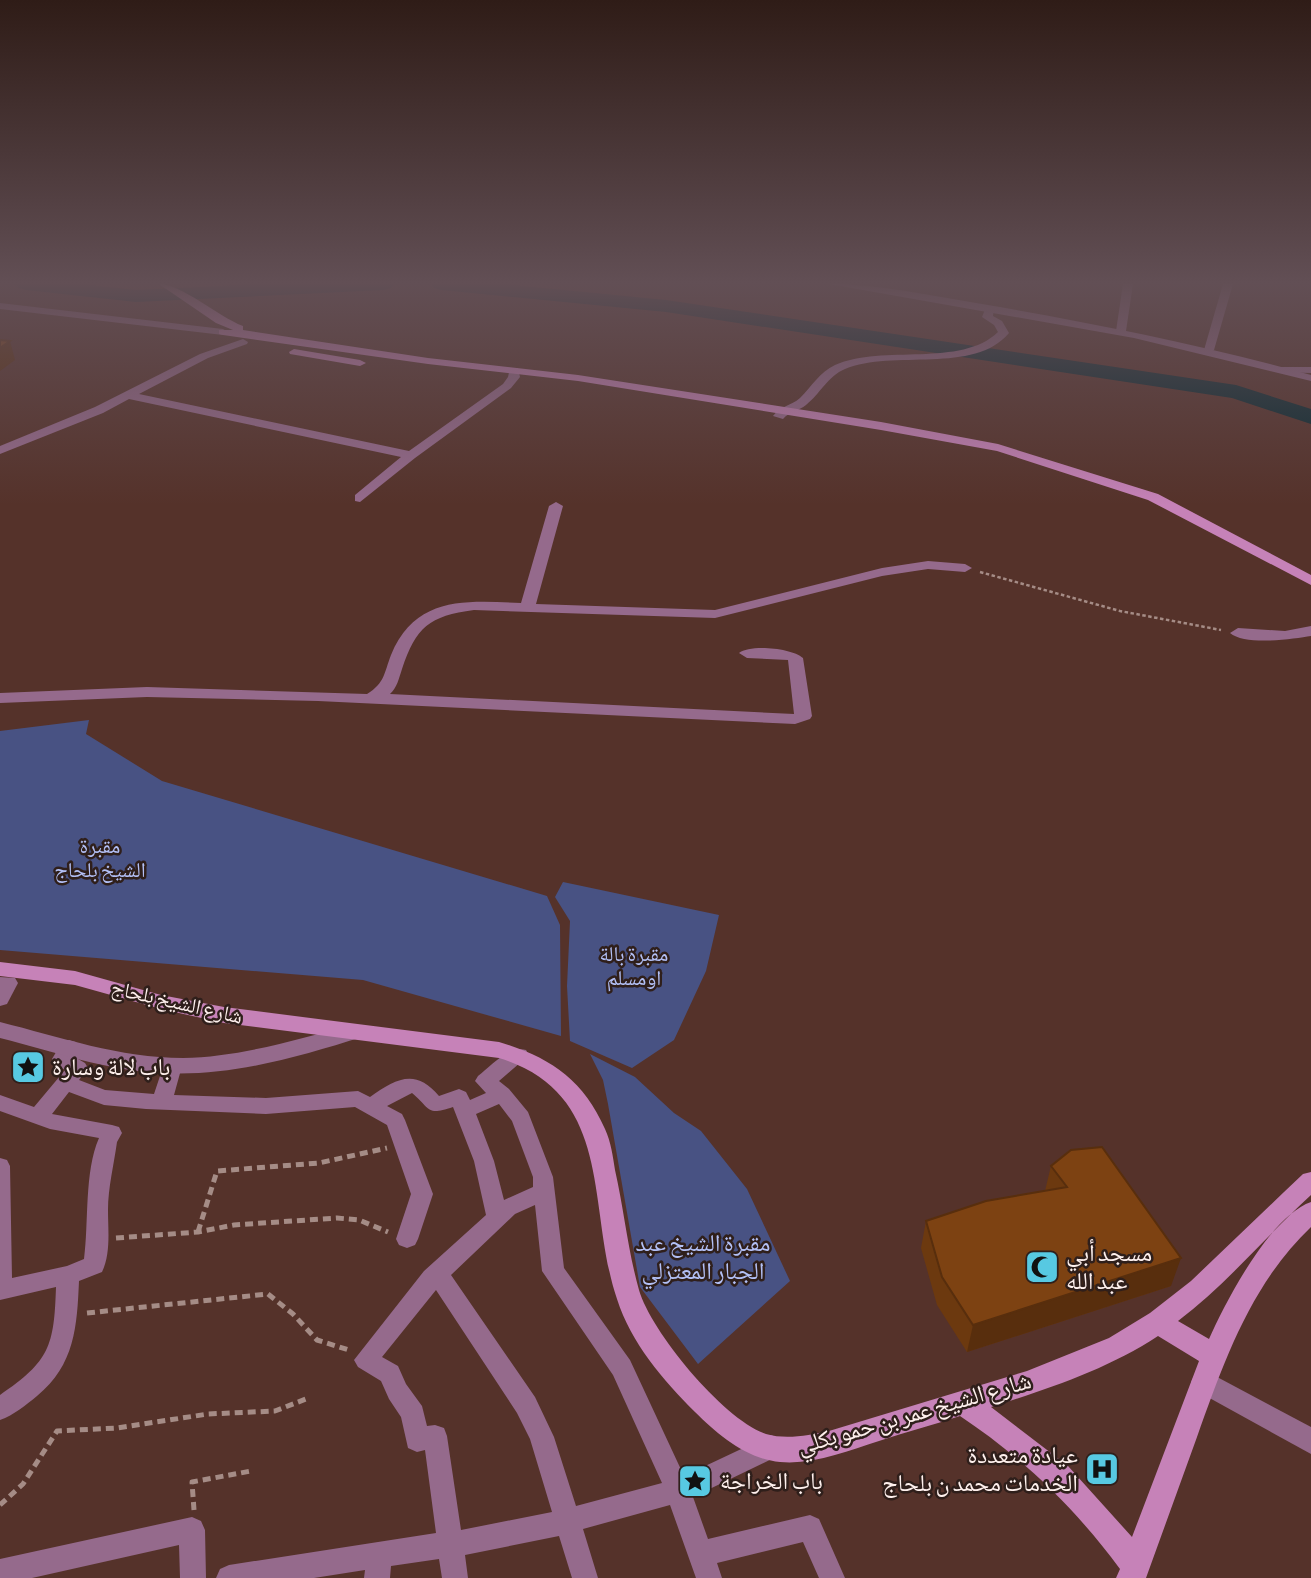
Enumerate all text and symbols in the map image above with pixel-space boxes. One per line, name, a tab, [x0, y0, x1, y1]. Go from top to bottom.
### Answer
park label: مقبرة الشيخ بلحاج	[54, 833, 146, 883]
park label: مقبرة بالة اومسلم	[600, 941, 668, 992]
street label: شارع الشيخ بلحاج	[109, 974, 245, 1030]
place icon: باب لالة وسارة	[9, 1048, 47, 1086]
place label: باب لالة وسارة	[52, 1053, 170, 1081]
park label: مقبرة الشيخ عبد الجبار المعتزلي	[635, 1229, 771, 1290]
place label: مسجد أبي عبد الله	[1066, 1239, 1152, 1295]
mosque icon: مسجد أبي عبد الله	[1023, 1248, 1061, 1286]
street label: شارع الشيخ عمر بن حمو بكلي	[794, 1366, 1036, 1465]
place label: عيادة متعددة الخدمات محمد ن بلحاج	[882, 1441, 1078, 1498]
hospital icon: عيادة متعددة الخدمات محمد ن بلحاج	[1083, 1450, 1121, 1488]
place icon: باب الخراجة	[676, 1462, 714, 1500]
place label: باب الخراجة	[720, 1467, 823, 1495]

